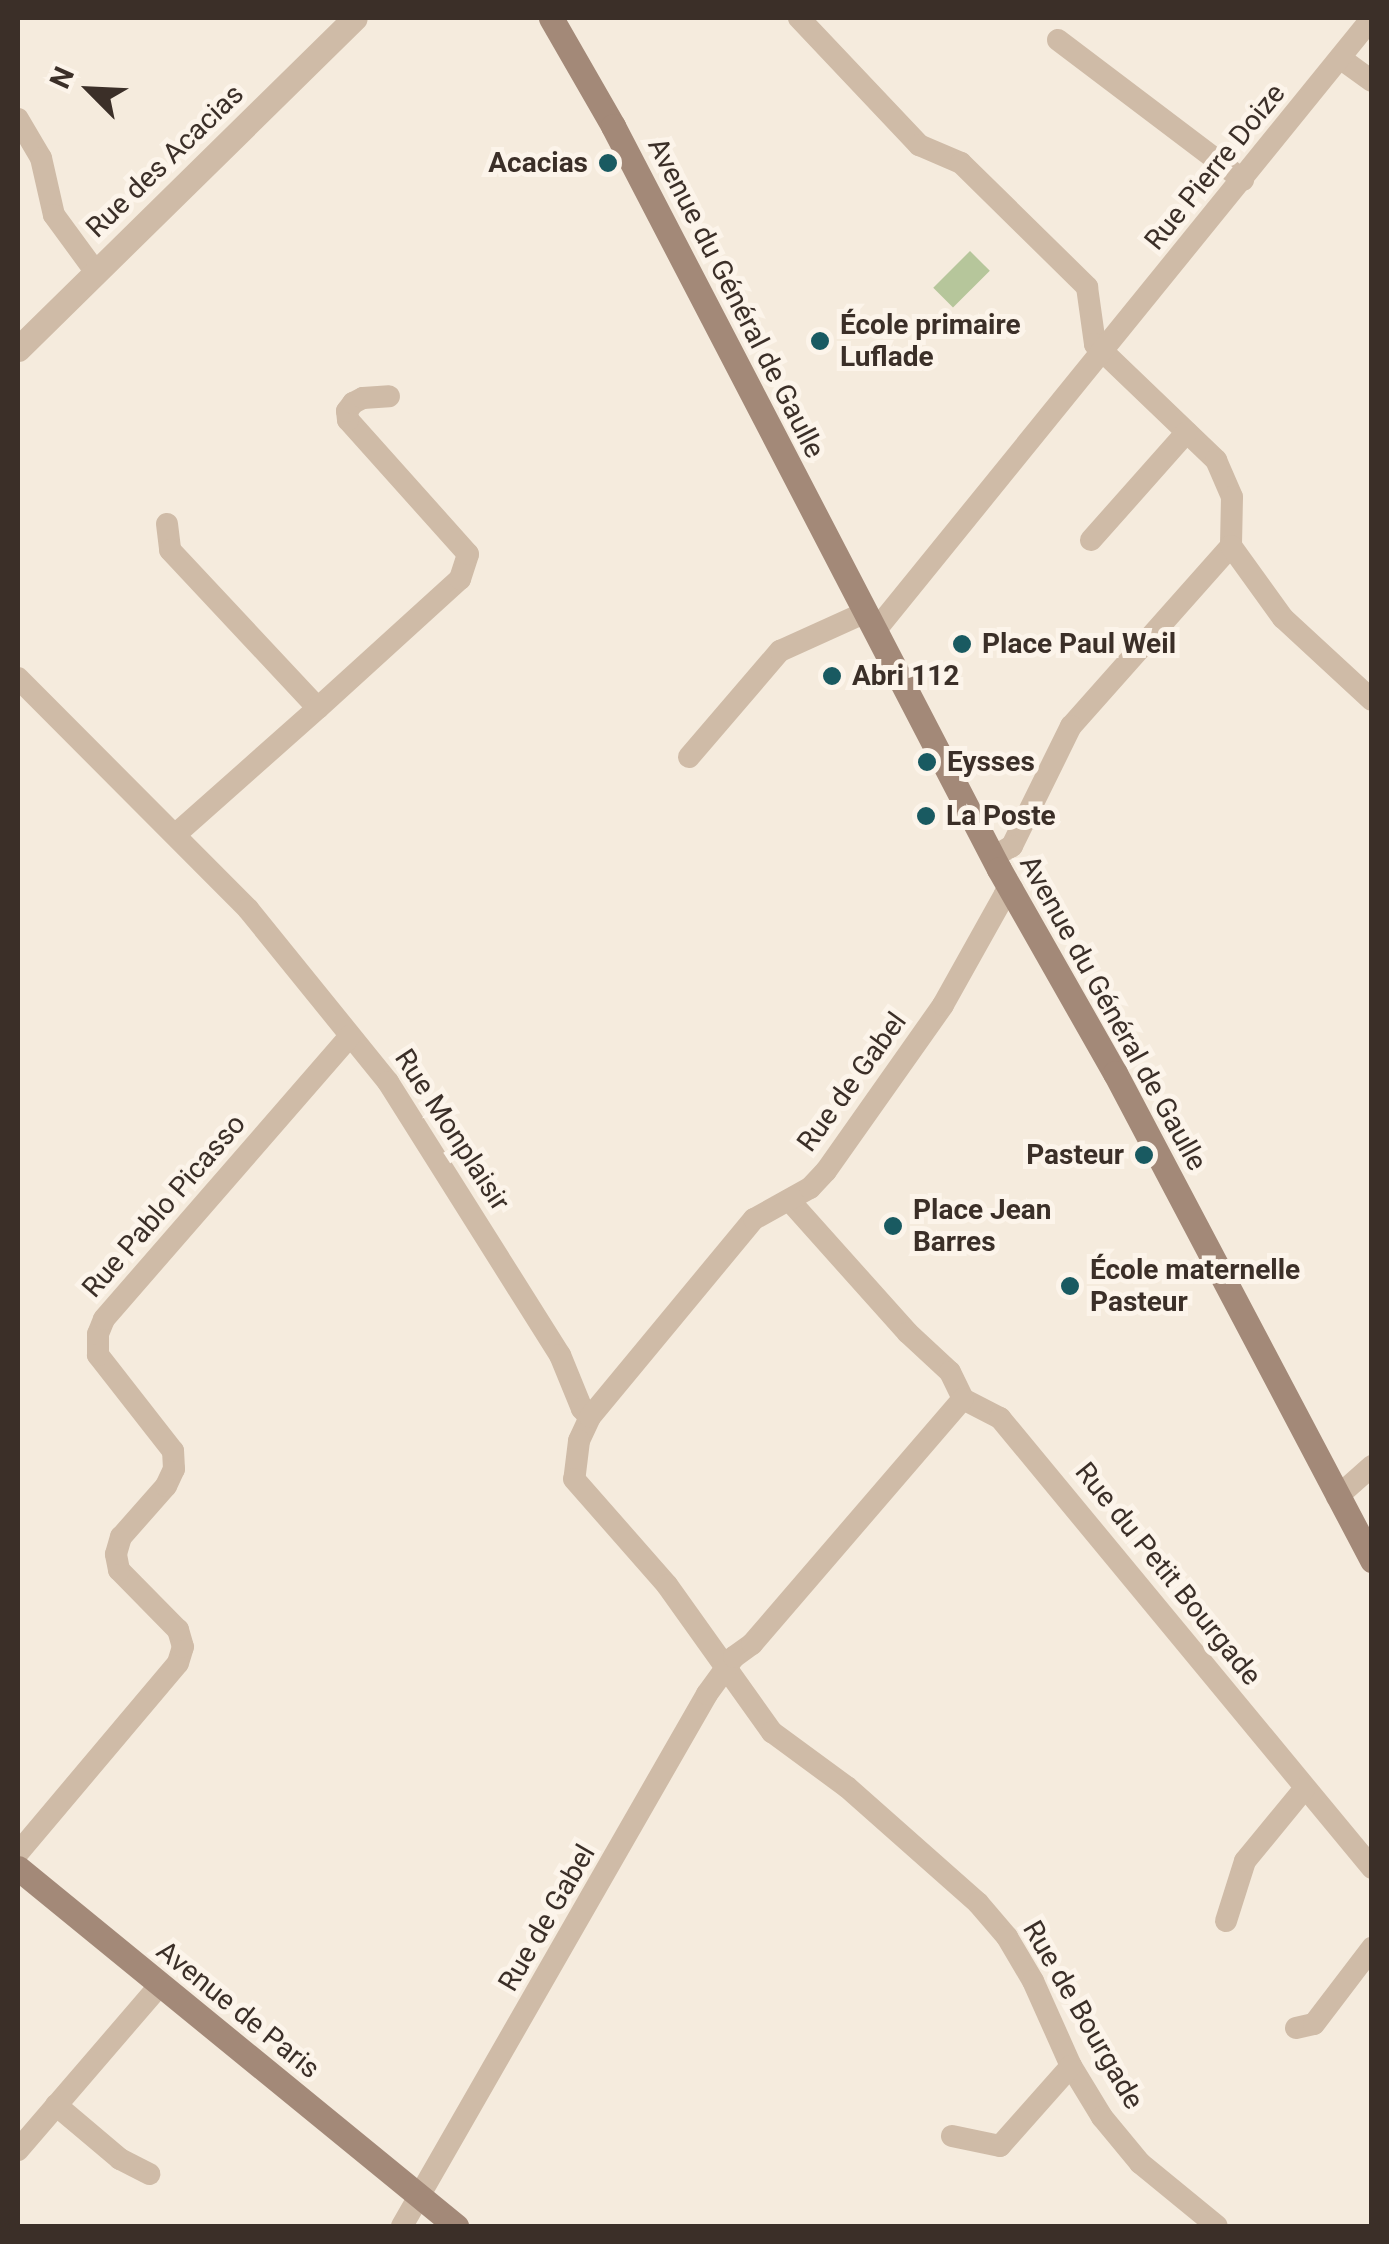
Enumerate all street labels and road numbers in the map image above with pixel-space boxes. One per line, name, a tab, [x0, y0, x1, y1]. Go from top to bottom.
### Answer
street label: Rue des Acacias	[79, 77, 251, 245]
street label: Rue Pierre Doize	[1138, 77, 1292, 257]
street label: Avenue du Général de Gaulle	[641, 132, 831, 464]
street label: Avenue du Général de Gaulle	[1012, 850, 1214, 1176]
street label: Rue de Gabel	[790, 1006, 914, 1158]
street label: Rue Monplaisir	[387, 1043, 517, 1217]
street label: Rue Pablo Picasso	[75, 1107, 253, 1305]
street label: Rue du Petit Bourgade	[1068, 1456, 1268, 1692]
street label: Rue de Gabel	[492, 1839, 602, 1997]
street label: Rue de Bourgade	[1016, 1915, 1150, 2115]
street label: Avenue de Paris	[150, 1934, 326, 2086]

